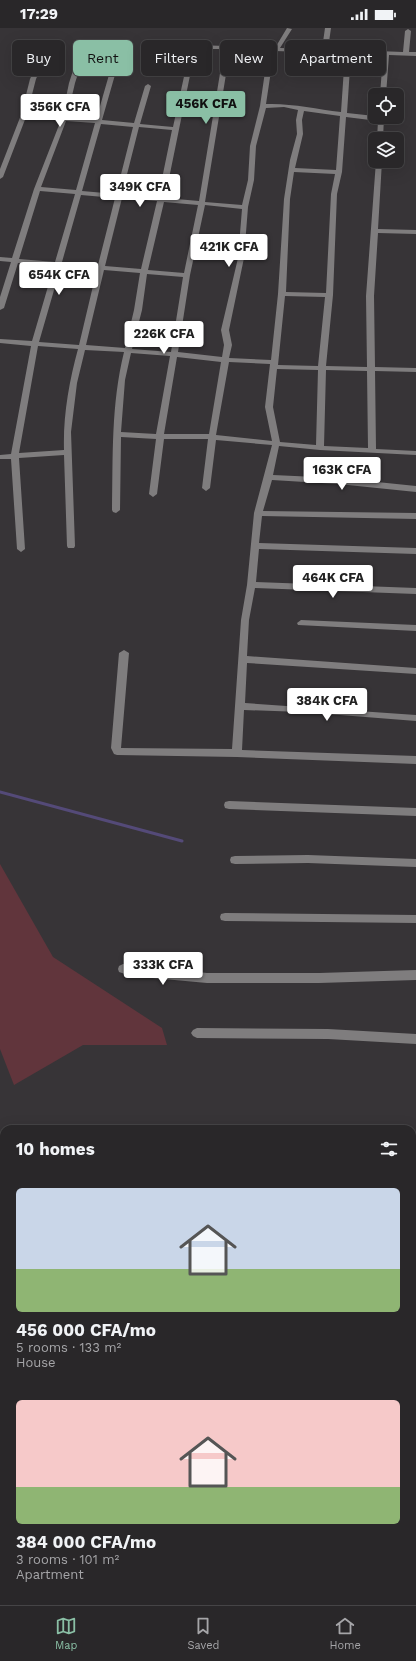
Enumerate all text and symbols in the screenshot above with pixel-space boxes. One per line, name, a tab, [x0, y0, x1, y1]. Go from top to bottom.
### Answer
text: 17:29	[20, 5, 58, 23]
chip: Buy	[12, 40, 65, 76]
chip: Rent	[73, 40, 133, 76]
chip: Filters	[141, 40, 212, 76]
chip: New	[220, 40, 277, 76]
chip: Apartment	[285, 40, 386, 76]
map controls	[368, 88, 404, 168]
button: locate	[368, 88, 404, 124]
pin: 456K CFA	[165, 91, 247, 125]
pin: 356K CFA	[19, 94, 101, 128]
text: 456K CFA	[175, 96, 237, 111]
text: 356K CFA	[30, 99, 90, 114]
button: layers	[368, 132, 404, 168]
pin: 349K CFA	[99, 174, 181, 208]
text: 349K CFA	[109, 179, 171, 194]
pin: 421K CFA	[188, 234, 270, 268]
text: 421K CFA	[199, 239, 259, 254]
pin: 654K CFA	[18, 262, 100, 296]
text: 654K CFA	[28, 267, 90, 282]
pin: 226K CFA	[123, 321, 205, 355]
text: 226K CFA	[134, 326, 194, 341]
pin: 163K CFA	[301, 457, 383, 491]
text: 163K CFA	[313, 462, 371, 477]
pin: 464K CFA	[292, 565, 374, 599]
text: 464K CFA	[302, 570, 364, 585]
pin: 384K CFA	[286, 688, 368, 722]
text: 384K CFA	[296, 693, 358, 708]
pin: 333K CFA	[122, 952, 204, 986]
text: 333K CFA	[133, 957, 193, 972]
icon: filters	[378, 1138, 400, 1160]
text: 10 homes	[16, 1139, 95, 1159]
icon: home	[172, 1214, 244, 1286]
text: 456 000 CFA/mo	[16, 1320, 156, 1340]
text: 5 rooms · 133 m²	[16, 1340, 121, 1355]
text: House	[16, 1355, 56, 1370]
icon: home	[172, 1426, 244, 1498]
text: 384 000 CFA/mo	[16, 1532, 156, 1552]
text: 3 rooms · 101 m²	[16, 1552, 119, 1567]
text: Apartment	[16, 1567, 84, 1582]
tab: Map	[55, 1615, 77, 1652]
tab: Saved	[188, 1615, 219, 1652]
tab: Home	[330, 1615, 361, 1652]

